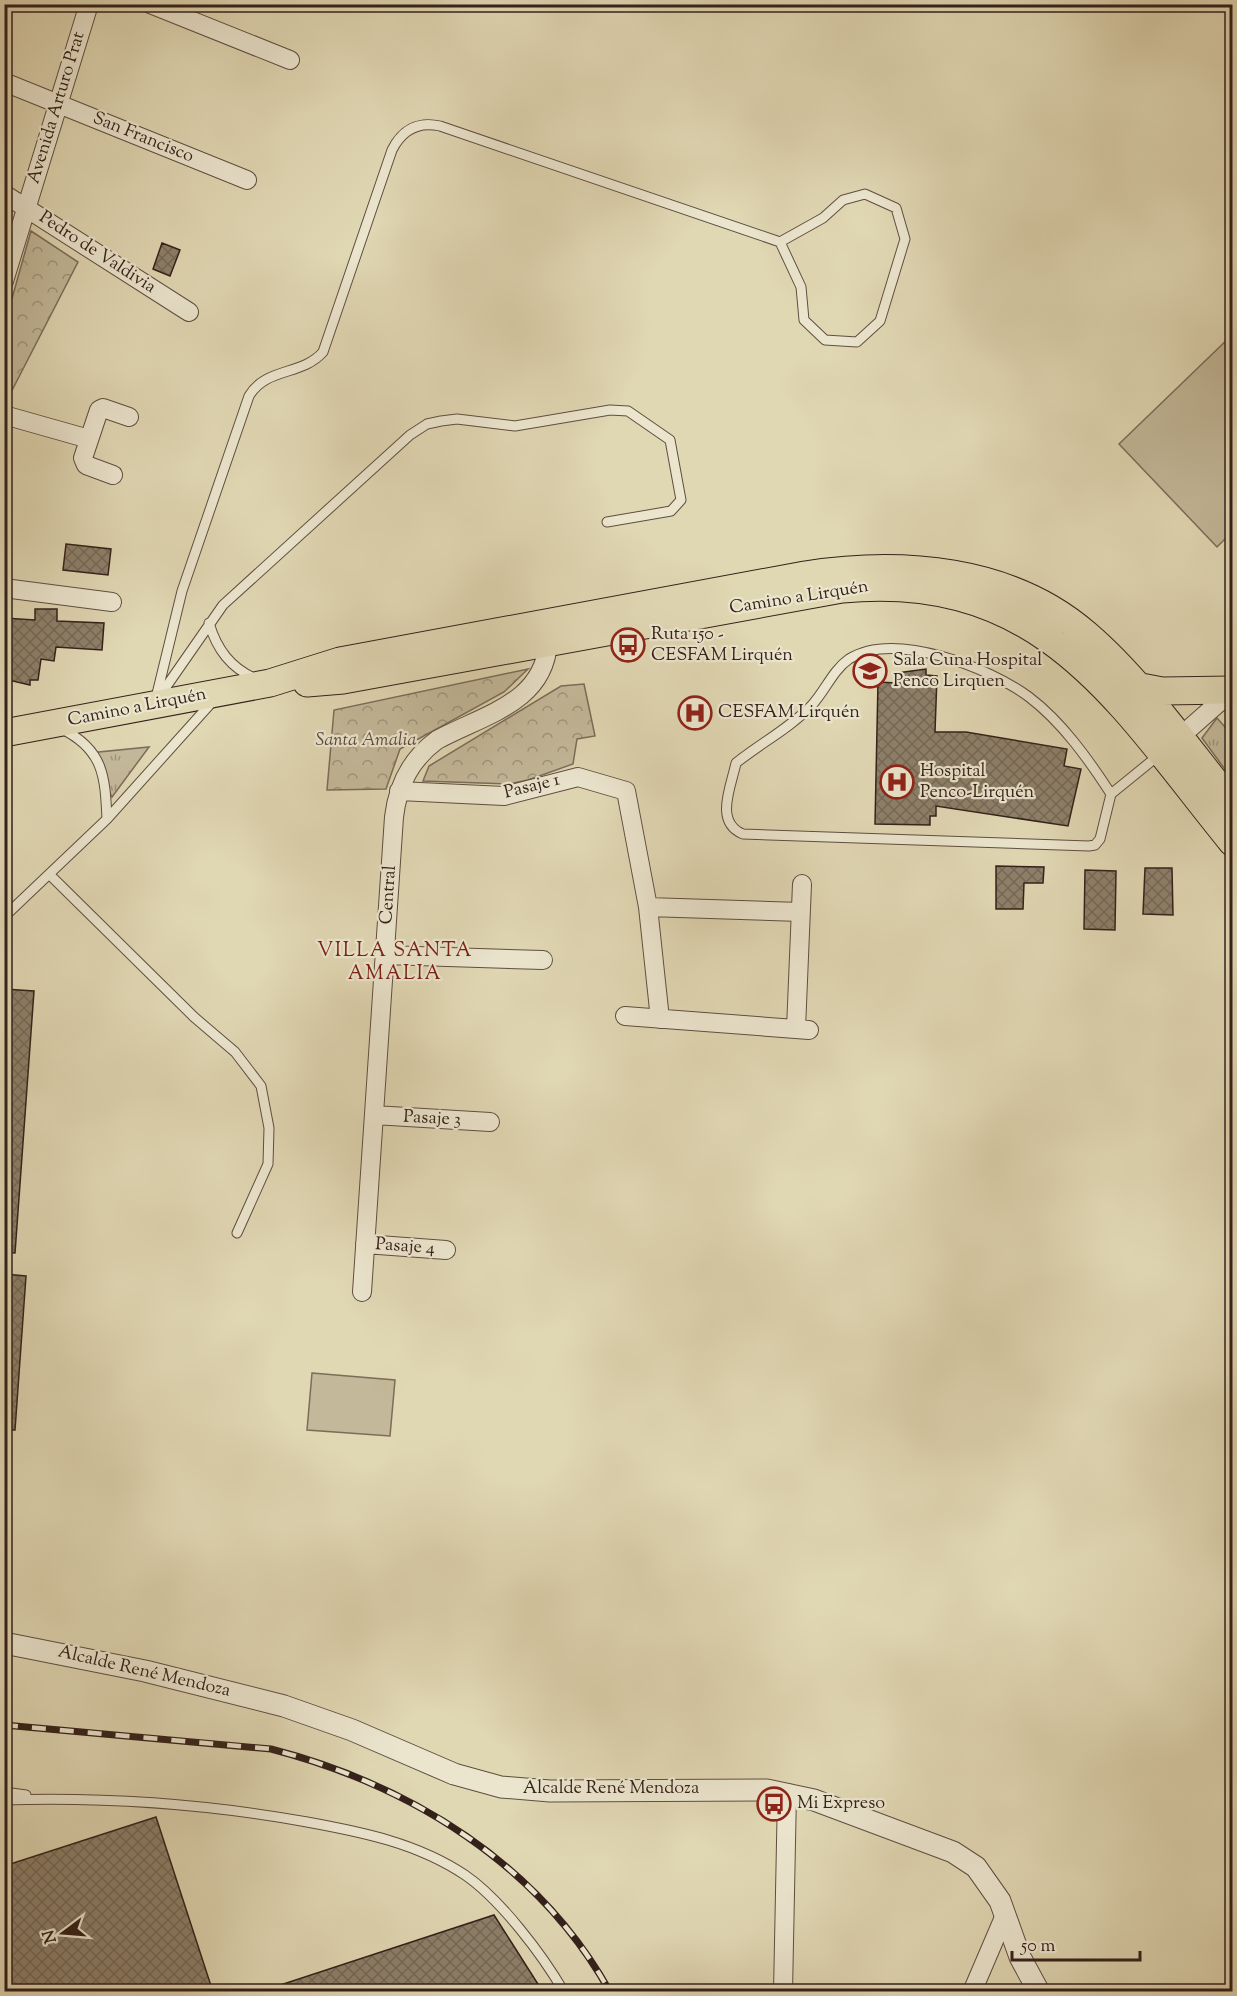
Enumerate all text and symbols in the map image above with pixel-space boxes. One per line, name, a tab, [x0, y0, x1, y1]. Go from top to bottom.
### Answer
street label: Avenida Arturo Prat	[22, 29, 92, 187]
street label: San Francisco	[89, 106, 198, 170]
street label: Pedro de Valdivia	[33, 205, 161, 301]
street label: Camino a Lirquén	[727, 574, 871, 622]
place label: Ruta 150 - CESFAM Lirquén	[651, 622, 793, 669]
bus stop icon: Ruta 150 - CESFAM Lirquén	[610, 627, 646, 663]
place label: Sala Cuna Hospital Penco Lirquen	[893, 648, 1042, 695]
school or university icon: Sala Cuna Hospital Penco Lirquen	[852, 653, 888, 689]
street label: Camino a Lirquén	[65, 682, 209, 734]
hospital icon: CESFAM Lirquén	[677, 695, 713, 731]
place label: CESFAM Lirquén	[718, 700, 860, 726]
park label: Santa Amalia	[316, 728, 416, 754]
place label: Hospital Penco-Lirquén	[920, 759, 1035, 806]
hospital icon: Hospital Penco-Lirquén	[879, 764, 915, 800]
street label: Pasaje 1	[501, 768, 563, 806]
street label: Central	[374, 865, 404, 925]
district label: VILLA SANTA AMALIA	[317, 937, 473, 989]
street label: Pasaje 3	[402, 1105, 462, 1133]
street label: Pasaje 4	[374, 1232, 436, 1262]
street label: Alcalde René Mendoza	[55, 1639, 233, 1705]
street label: Alcalde René Mendoza	[523, 1776, 699, 1802]
bus stop icon: Mi Expreso	[756, 1786, 792, 1822]
place label: Mi Expreso	[797, 1791, 885, 1817]
north arrow	[33, 1903, 93, 1963]
scale bar	[1012, 1924, 1140, 1962]
text: N	[38, 1927, 64, 1946]
text: 50 m	[1020, 1934, 1056, 1960]

